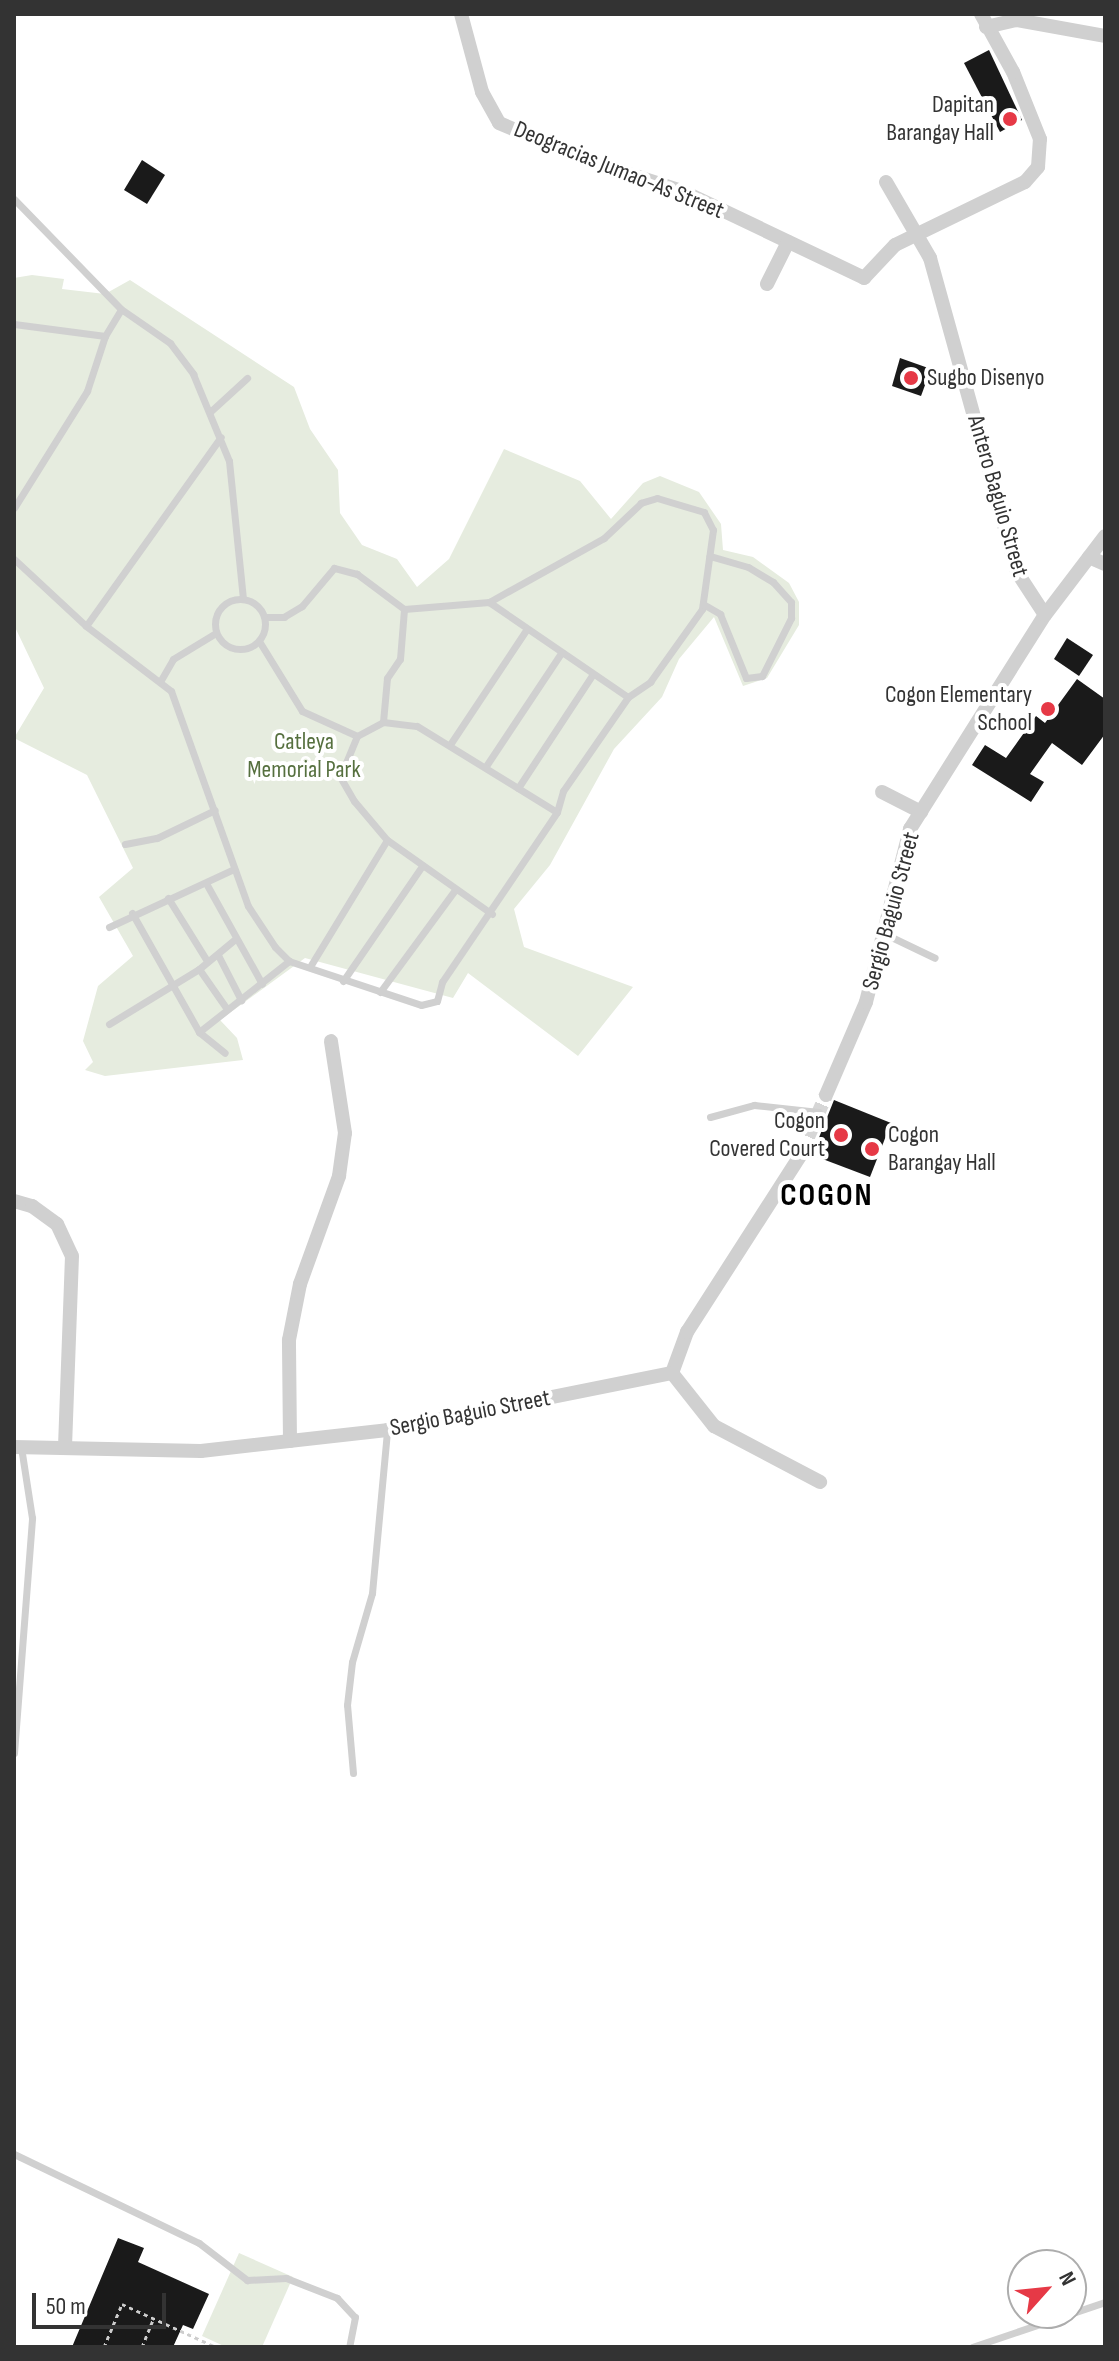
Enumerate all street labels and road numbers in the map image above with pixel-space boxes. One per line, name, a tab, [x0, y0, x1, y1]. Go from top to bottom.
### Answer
street label: Deogracias Jumao-As Street	[510, 115, 728, 225]
street label: Antero Baguio Street	[961, 412, 1035, 580]
street label: Sergio Baguio Street	[856, 829, 926, 993]
street label: Sergio Baguio Street	[388, 1383, 552, 1443]

